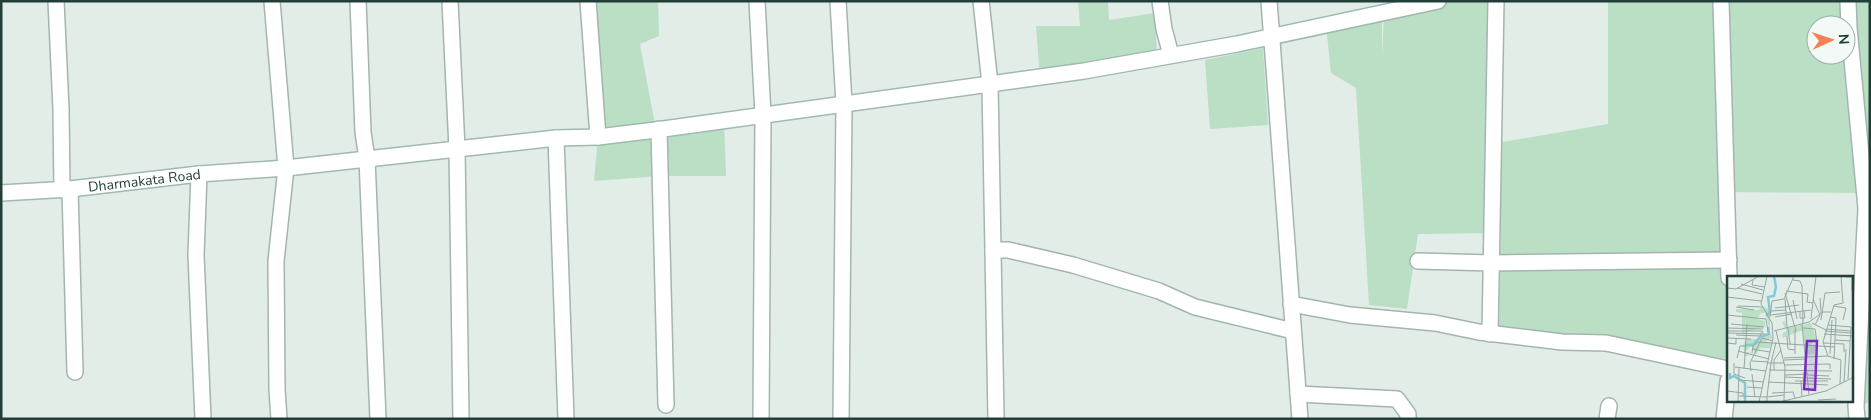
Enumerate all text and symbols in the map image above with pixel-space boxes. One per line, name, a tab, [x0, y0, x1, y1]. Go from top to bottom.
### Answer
north arrow	[1806, 15, 1856, 65]
text: N	[1834, 34, 1853, 45]
street label: Dharmakata Road	[87, 164, 202, 196]
inset map	[1727, 276, 1854, 402]

